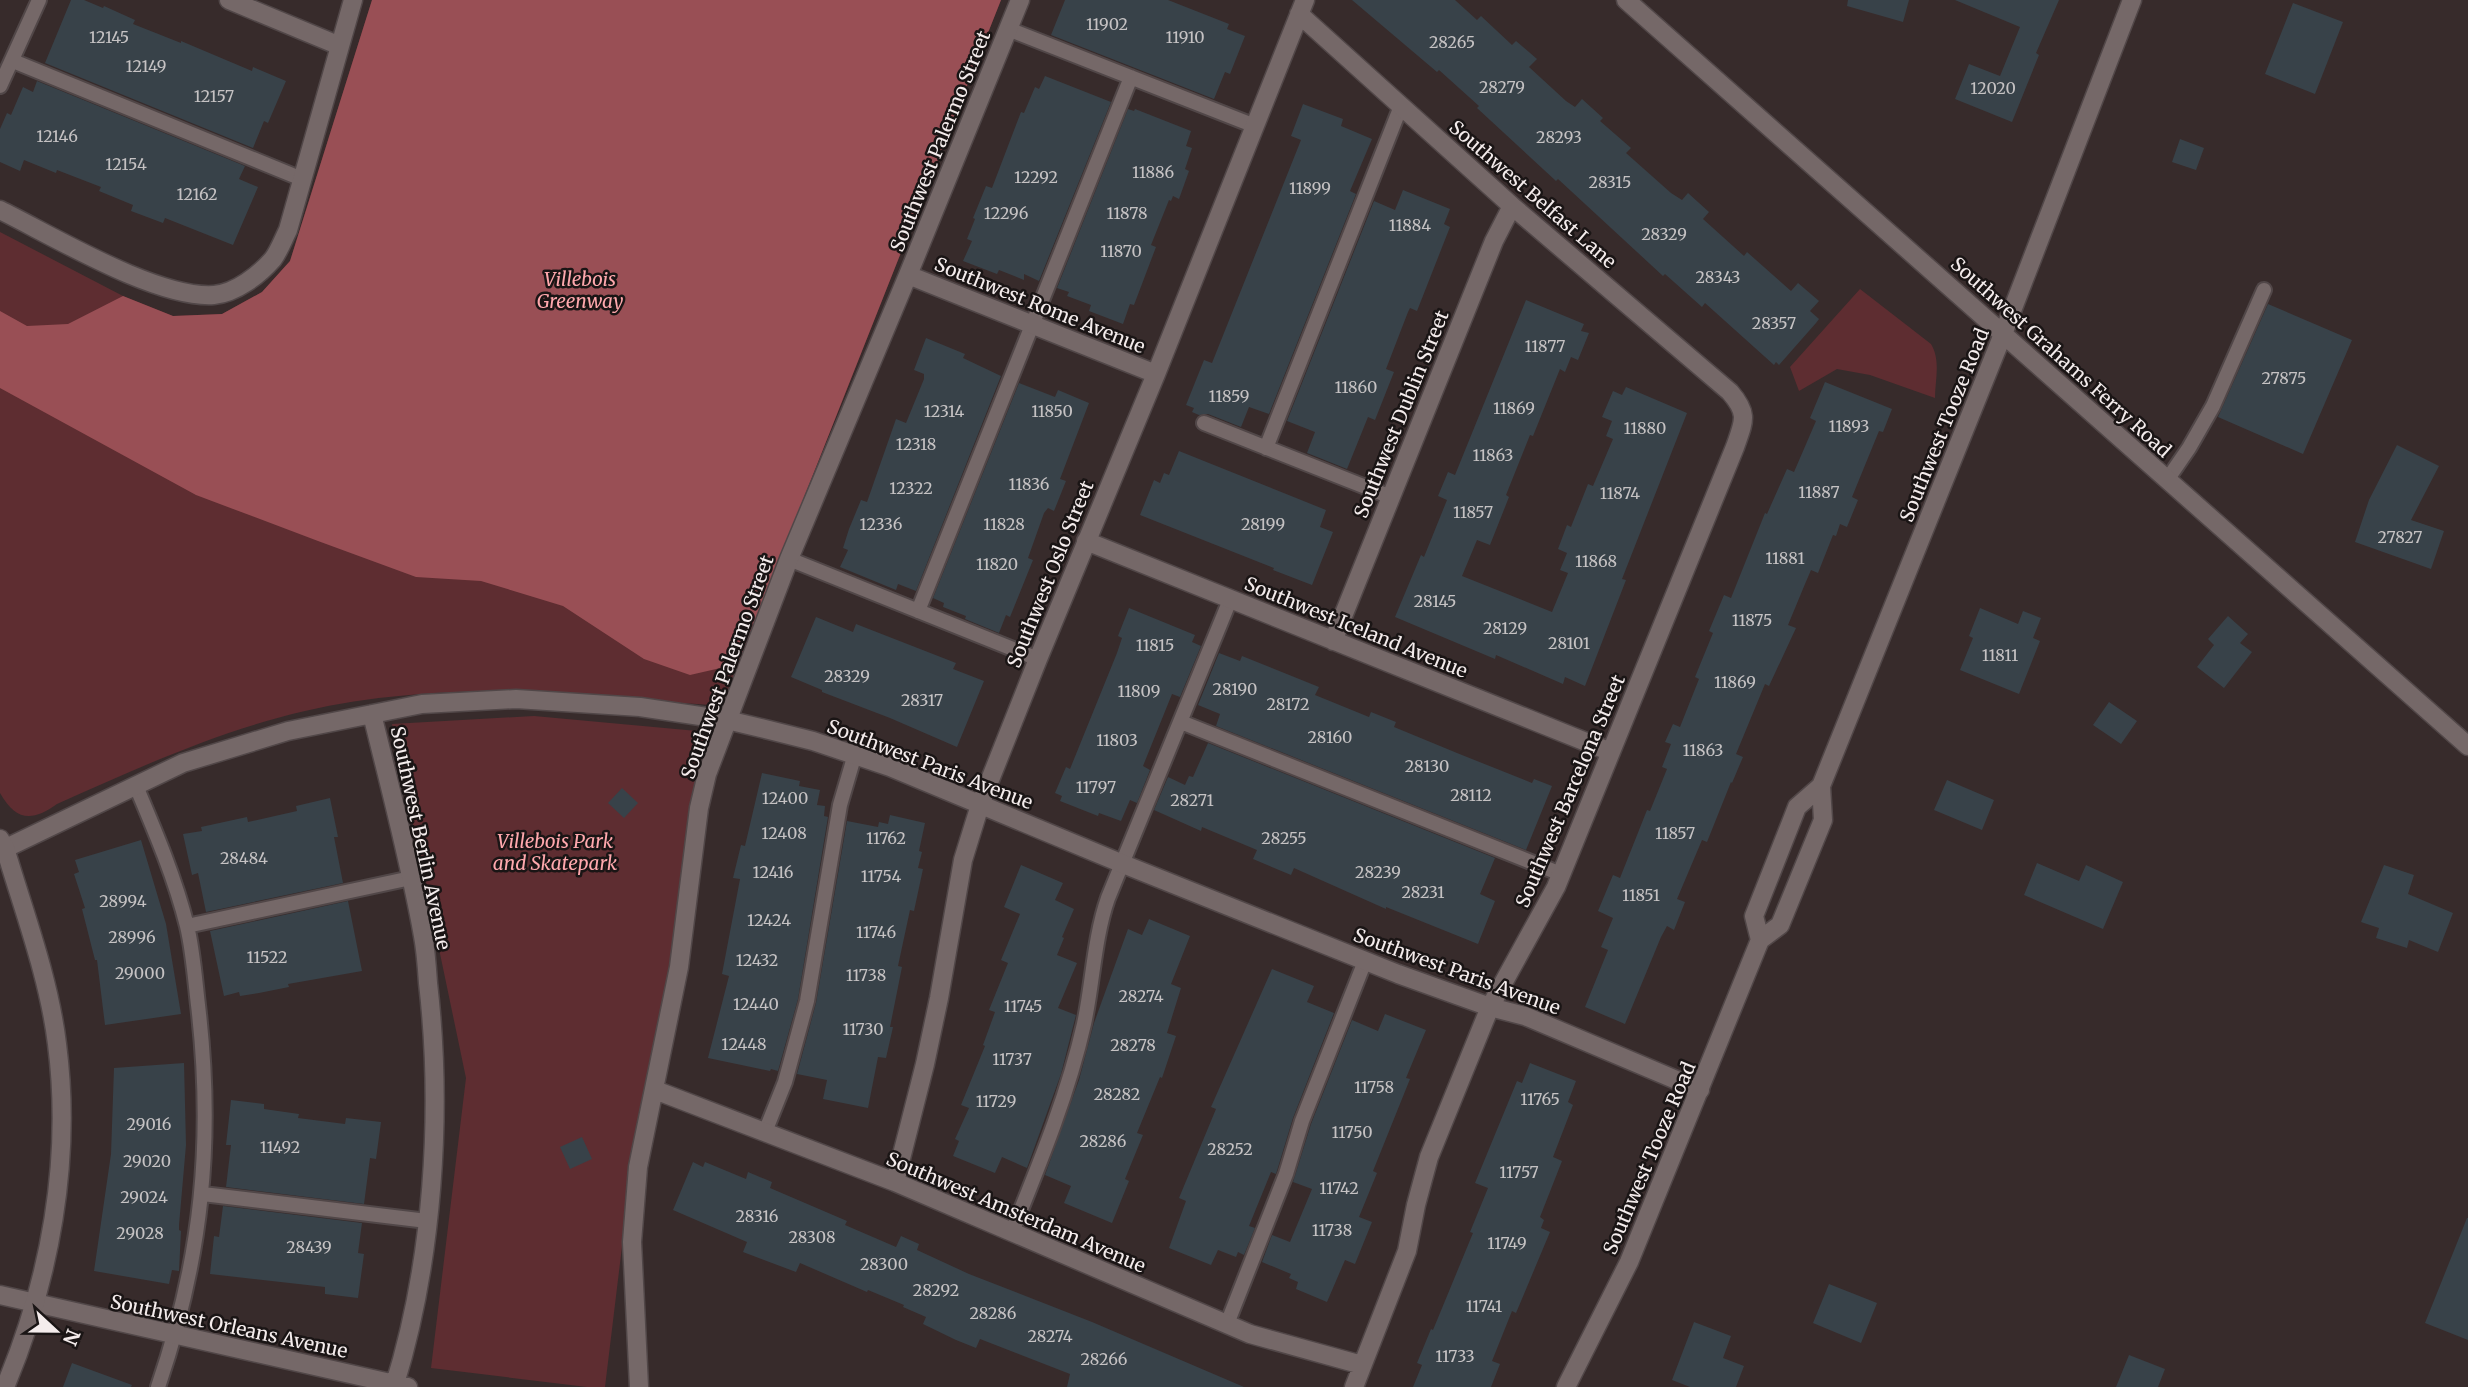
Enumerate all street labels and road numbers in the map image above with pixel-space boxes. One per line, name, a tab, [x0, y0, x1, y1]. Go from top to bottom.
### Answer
street label: Southwest Palermo Street	[885, 26, 996, 255]
street label: Southwest Belfast Lane	[1444, 115, 1622, 273]
street label: Southwest Rome Avenue	[931, 252, 1149, 358]
street label: Southwest Grahams Ferry Road	[1946, 252, 2176, 462]
street label: Southwest Dublin Street	[1348, 306, 1454, 521]
street label: Southwest Tooze Road	[1894, 325, 1994, 525]
street label: Southwest Oslo Street	[1001, 476, 1099, 671]
street label: Southwest Palermo Street	[675, 551, 779, 782]
street label: Southwest Iceland Avenue	[1241, 571, 1471, 683]
street label: Southwest Barcelona Street	[1510, 671, 1630, 911]
street label: Southwest Paris Avenue	[824, 714, 1036, 814]
street label: Southwest Berlin Avenue	[386, 724, 456, 952]
street label: Southwest Paris Avenue	[1350, 922, 1564, 1020]
street label: Southwest Tooze Road	[1598, 1058, 1700, 1258]
street label: Southwest Amsterdam Avenue	[883, 1146, 1149, 1278]
street label: Southwest Orleans Avenue	[108, 1289, 350, 1363]

